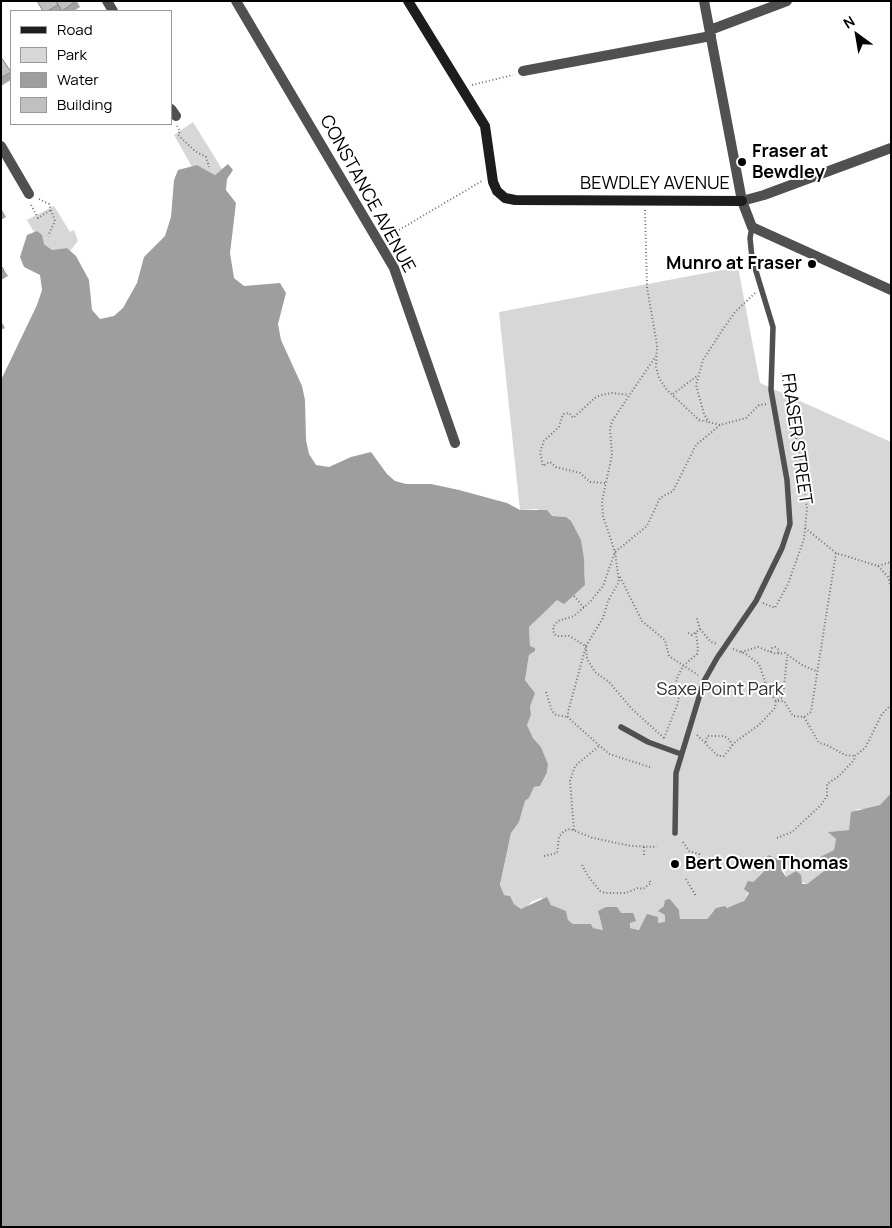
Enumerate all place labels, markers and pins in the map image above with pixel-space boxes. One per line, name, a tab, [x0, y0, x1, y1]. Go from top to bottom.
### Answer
place label: Fraser at Bewdley	[752, 141, 828, 183]
marker: Fraser at Bewdley	[736, 156, 748, 168]
place label: Munro at Fraser	[666, 253, 802, 275]
marker: Munro at Fraser	[806, 258, 818, 270]
place label: Bert Owen Thomas	[685, 853, 848, 875]
marker: Bert Owen Thomas	[669, 858, 681, 870]

